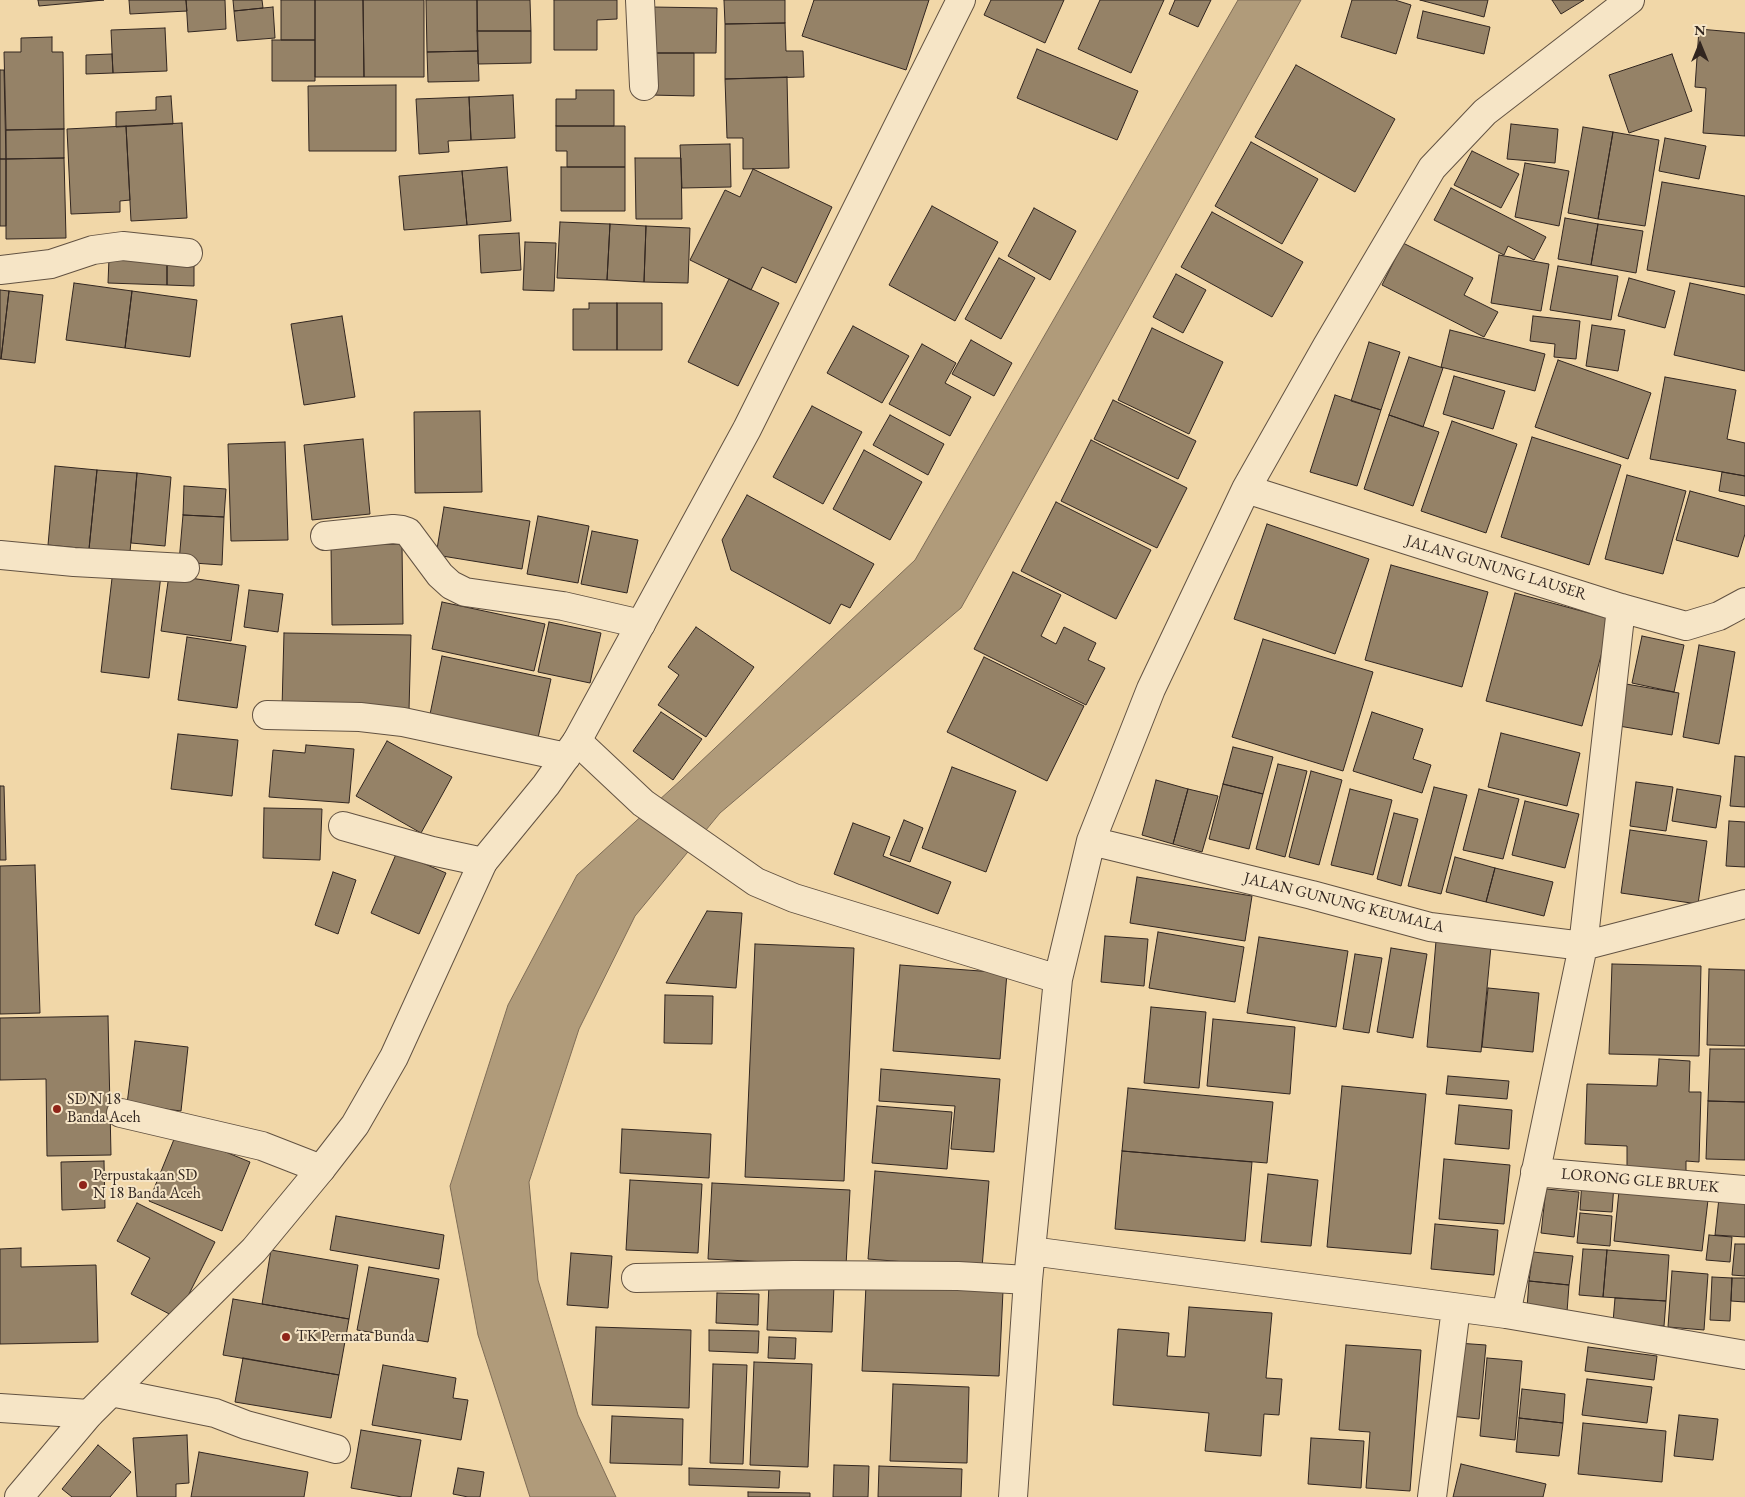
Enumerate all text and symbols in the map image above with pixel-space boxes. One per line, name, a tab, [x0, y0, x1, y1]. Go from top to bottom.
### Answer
north arrow	[1675, 20, 1725, 70]
text: N	[1694, 21, 1706, 39]
street label: JALAN GUNUNG LAUSER	[1403, 531, 1589, 605]
street label: JALAN GUNUNG KEUMALA	[1242, 869, 1446, 937]
place label: SD N 18 Banda Aceh	[67, 1090, 141, 1128]
marker: SD N 18 Banda Aceh	[51, 1103, 63, 1115]
street label: LORONG GLE BRUEK	[1560, 1165, 1720, 1197]
place label: Perpustakaan SD N 18 Banda Aceh	[93, 1166, 201, 1204]
marker: Perpustakaan SD N 18 Banda Aceh	[77, 1179, 89, 1191]
place label: TK Permata Bunda	[296, 1327, 415, 1347]
marker: TK Permata Bunda	[280, 1331, 292, 1343]

